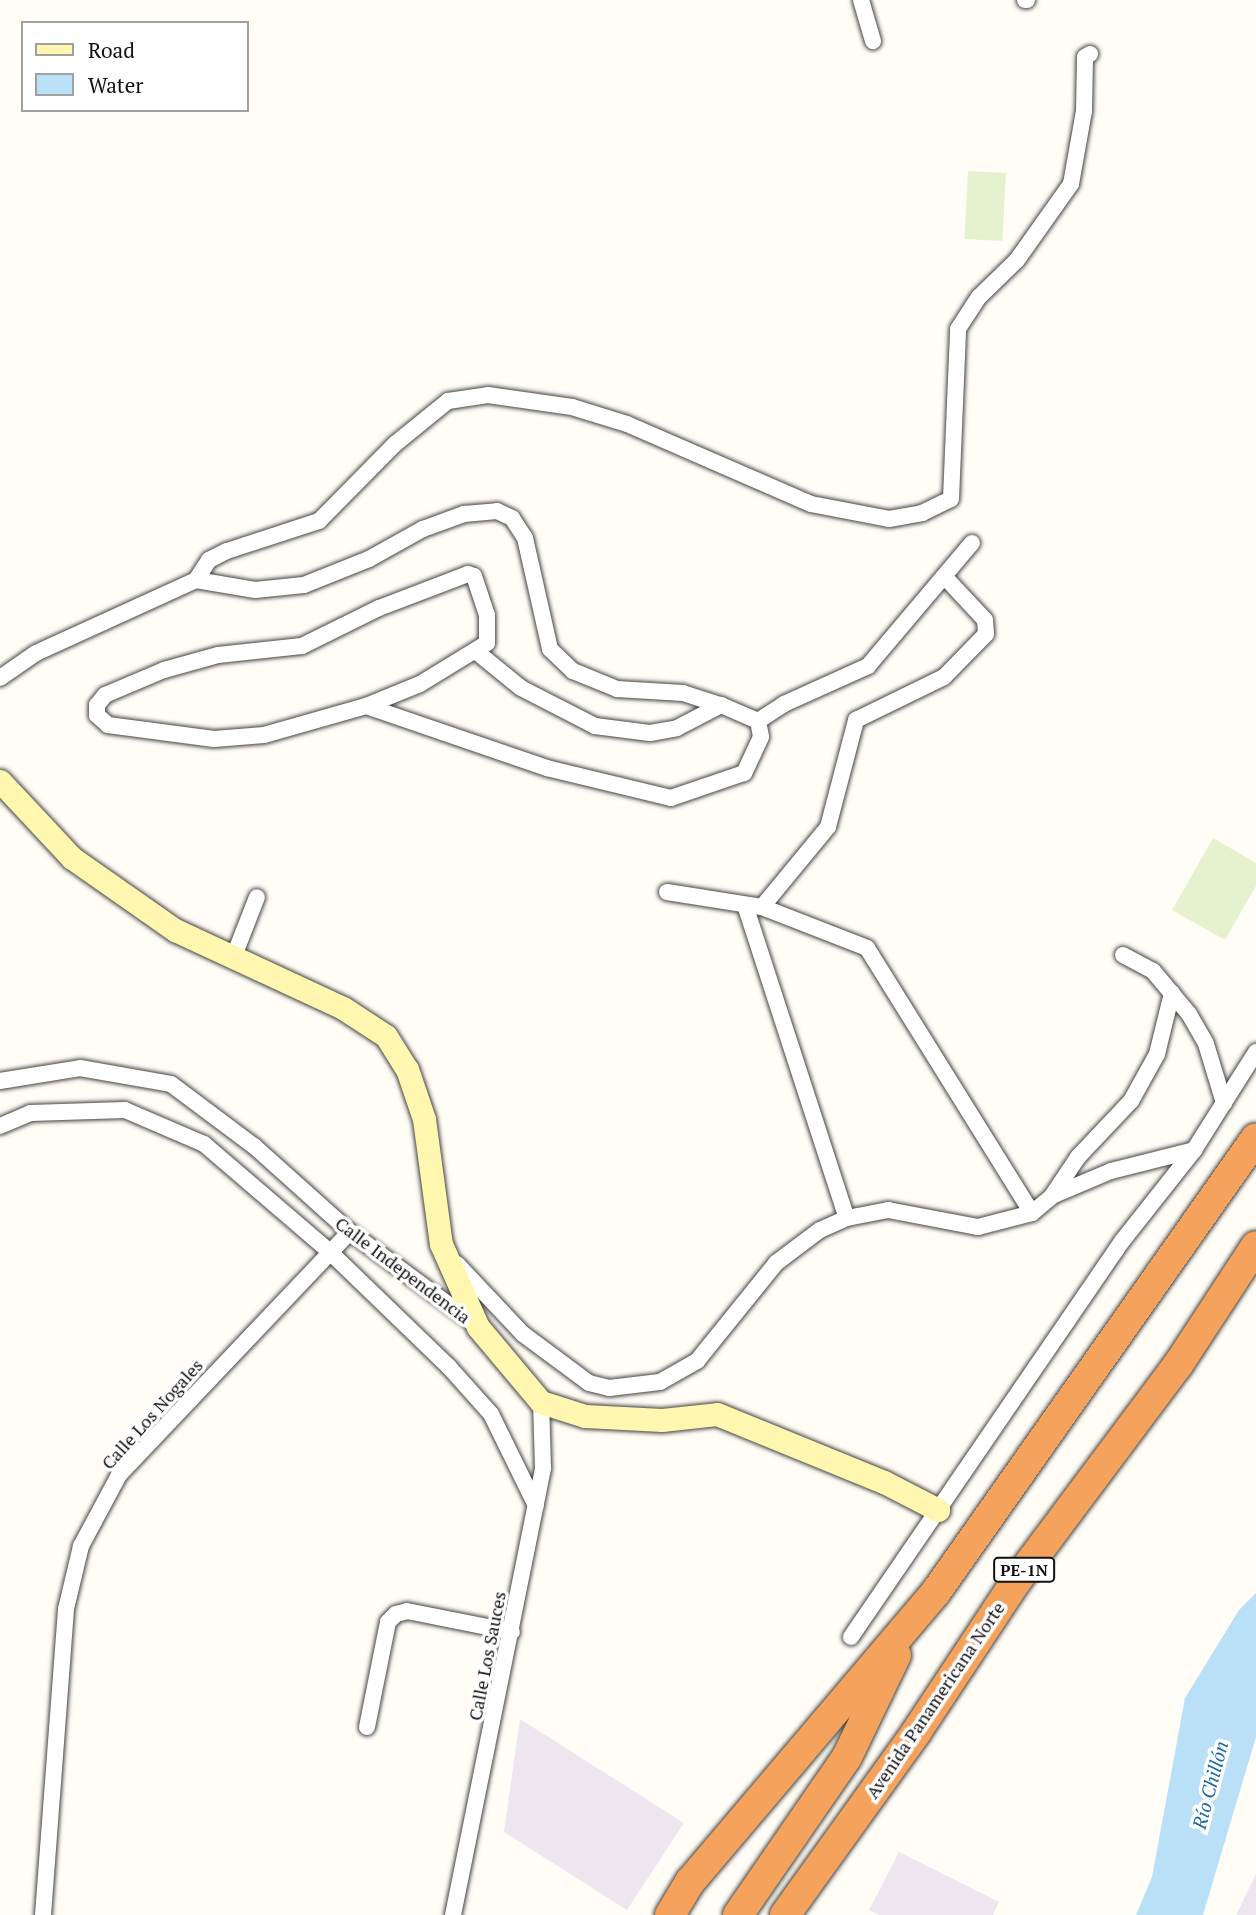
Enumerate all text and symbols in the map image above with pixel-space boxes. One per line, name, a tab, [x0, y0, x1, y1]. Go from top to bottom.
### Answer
legend	[21, 21, 248, 112]
text: Road	[88, 36, 135, 64]
text: Water	[88, 71, 143, 99]
street label: Calle Independencia	[331, 1212, 475, 1328]
street label: Calle Los Nogales	[97, 1354, 207, 1474]
road number: PE-1N	[992, 1558, 1056, 1582]
street label: Calle Los Sauces	[464, 1590, 510, 1722]
street label: Avenida Panamericana Norte	[861, 1598, 1009, 1802]
water label: Río Chillón	[1187, 1739, 1233, 1831]

